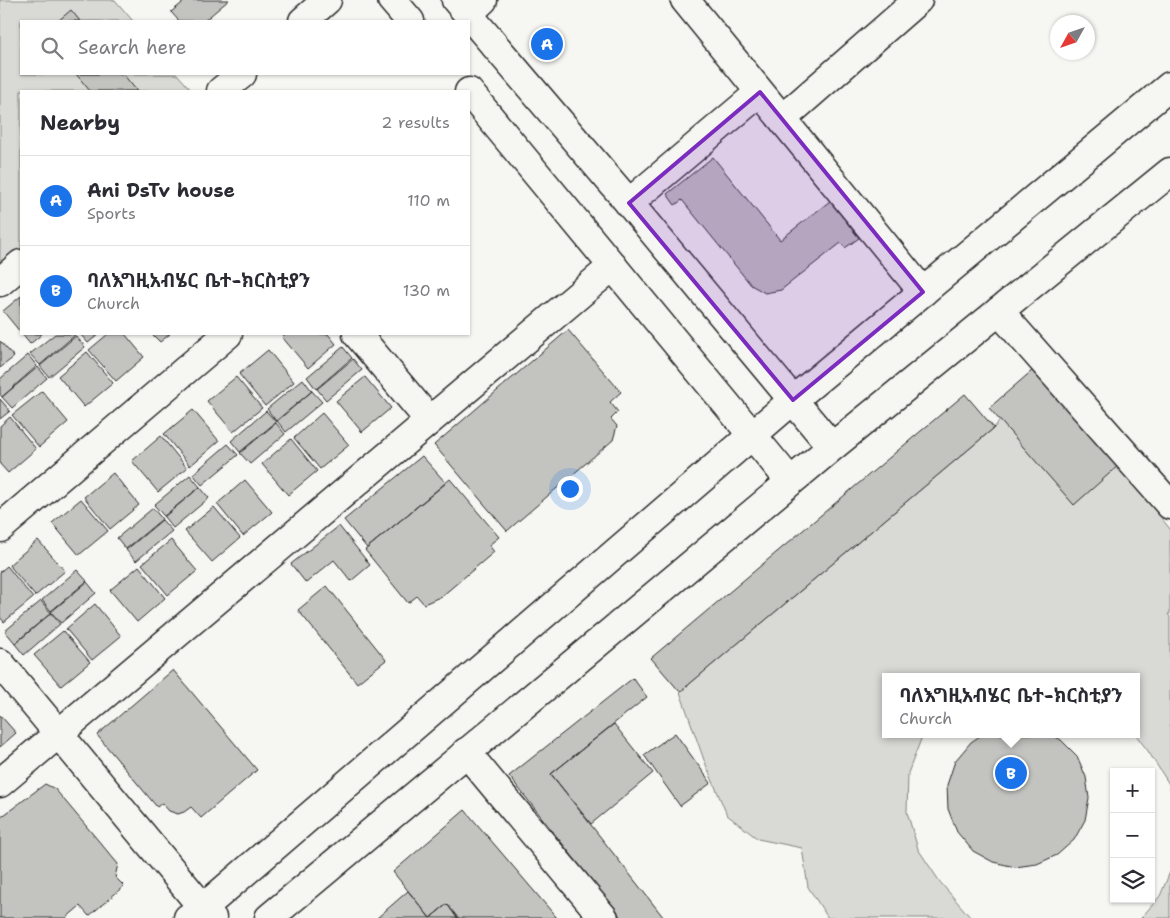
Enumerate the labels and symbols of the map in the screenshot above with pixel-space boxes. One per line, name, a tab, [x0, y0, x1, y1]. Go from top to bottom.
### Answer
north arrow	[1050, 15, 1095, 60]
pin: A	[531, 25, 563, 63]
your location	[557, 476, 583, 502]
pin: B	[995, 754, 1027, 792]

